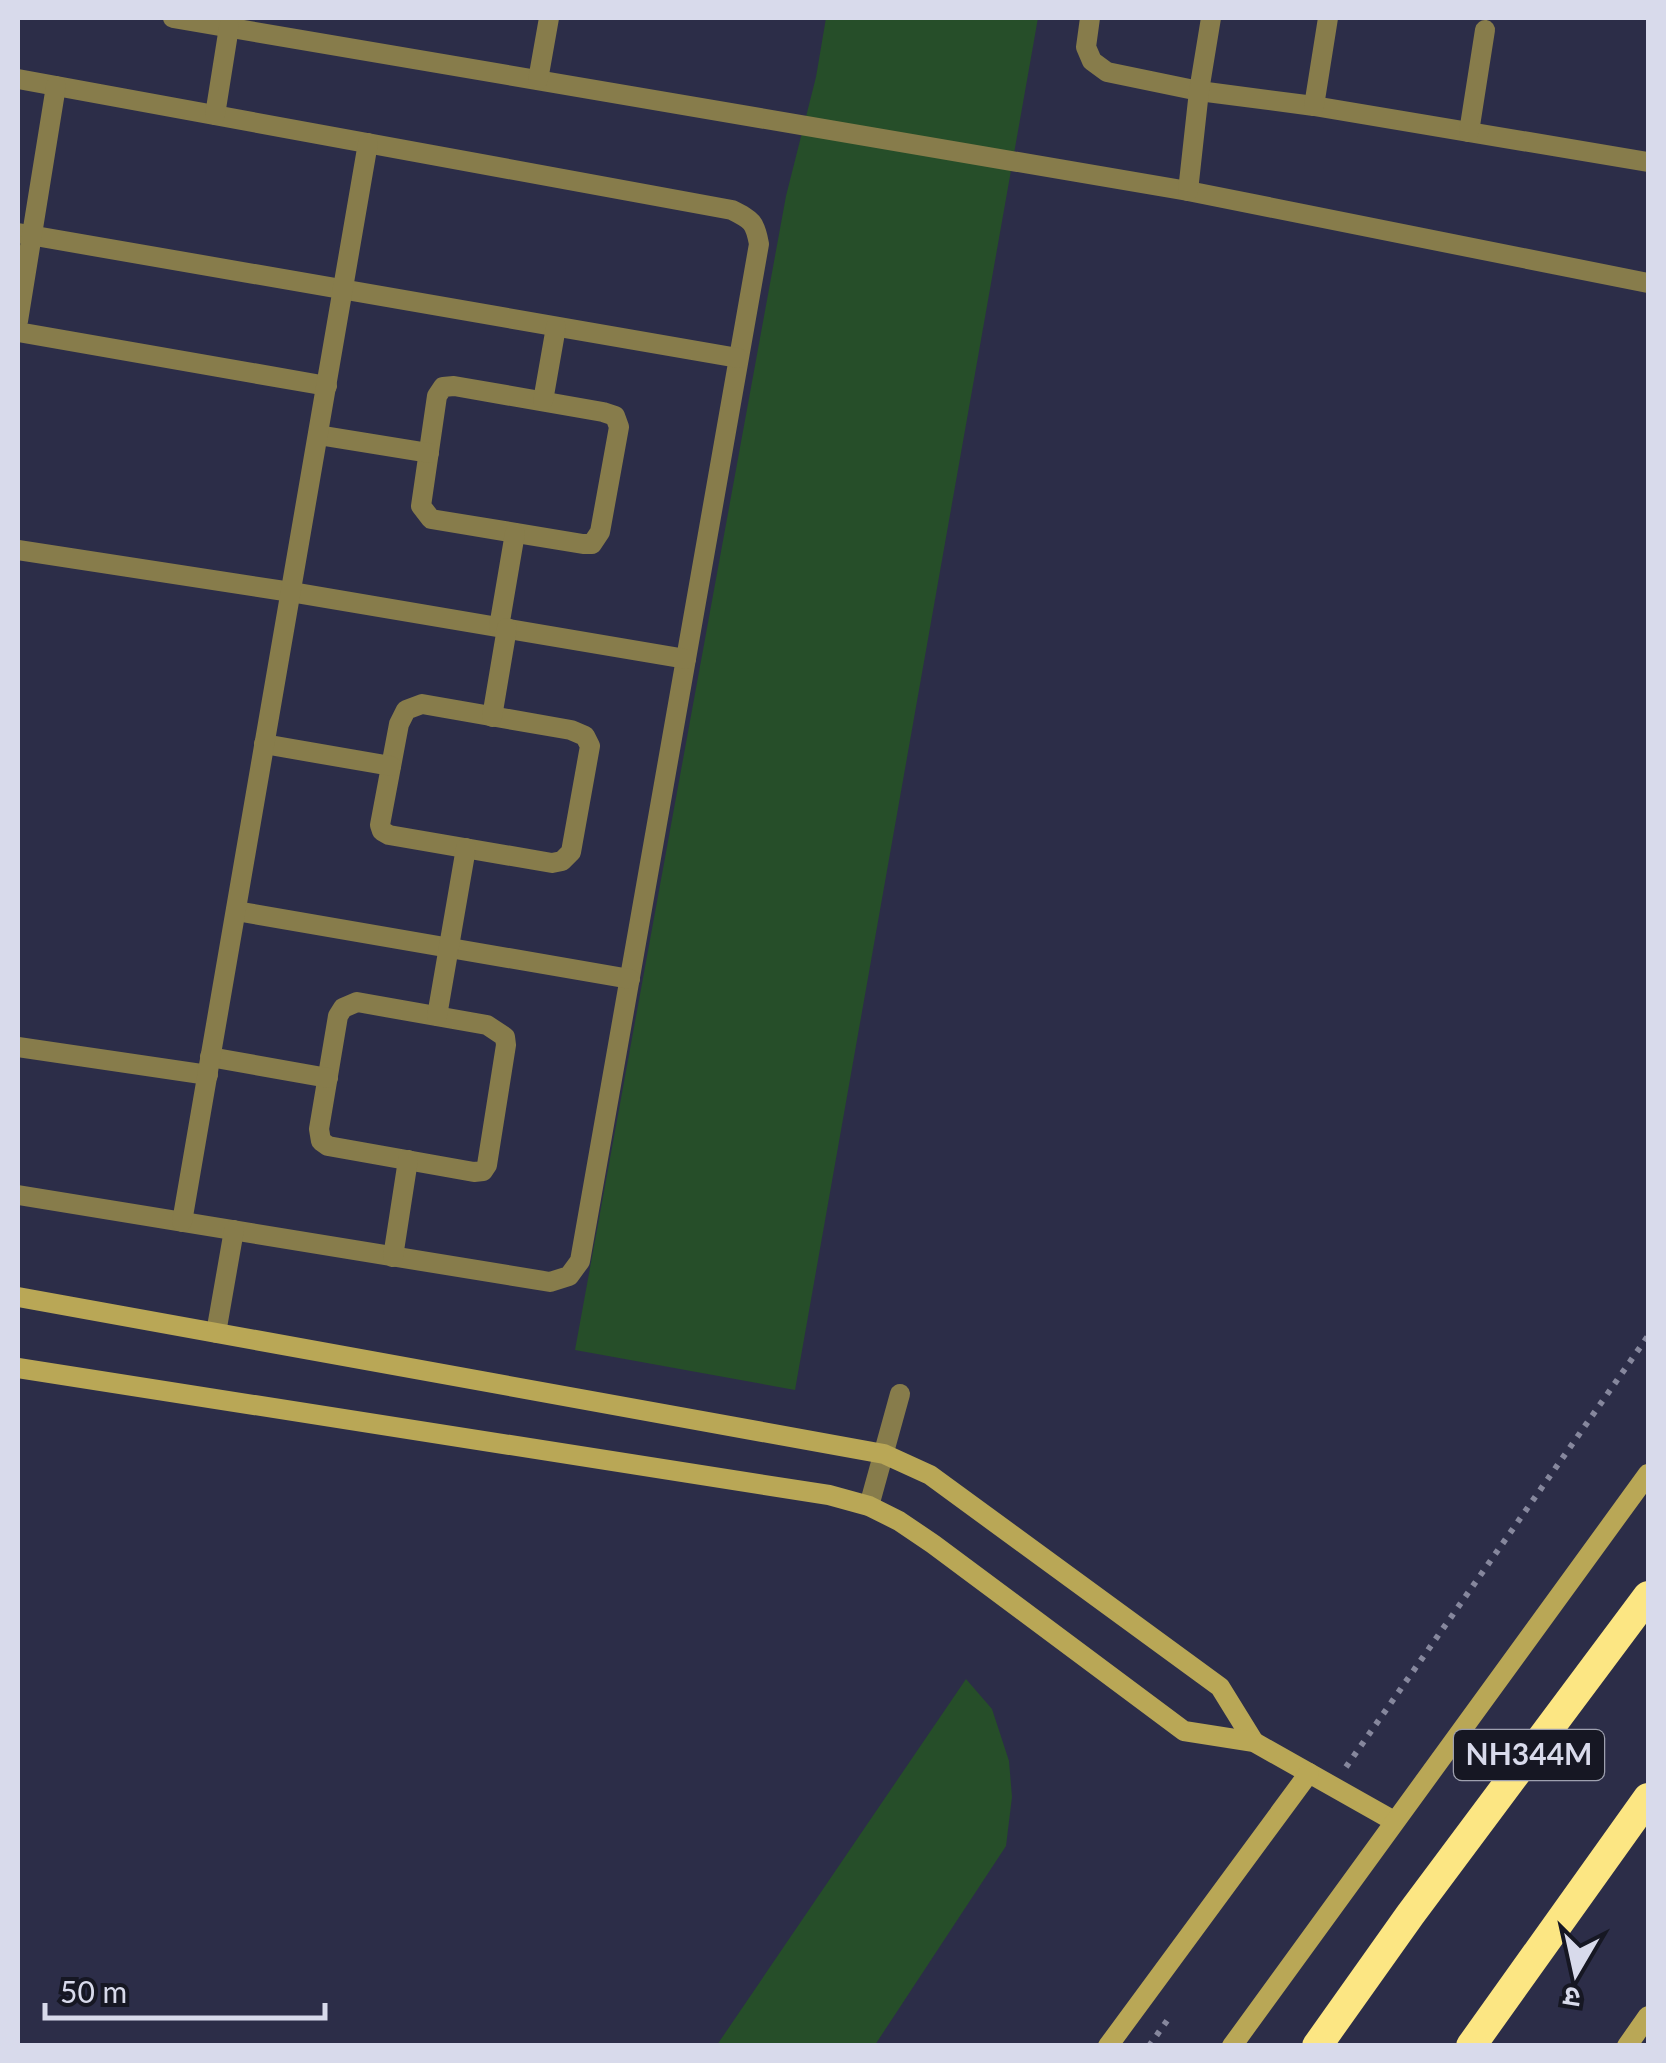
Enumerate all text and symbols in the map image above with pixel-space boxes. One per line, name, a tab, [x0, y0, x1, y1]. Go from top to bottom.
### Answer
road number: NH344M	[1454, 1730, 1604, 1780]
north arrow	[1526, 1923, 1626, 2023]
scale bar	[45, 1958, 325, 2020]
text: 50 m	[60, 1973, 127, 2009]
text: उ	[1561, 1981, 1583, 2017]

